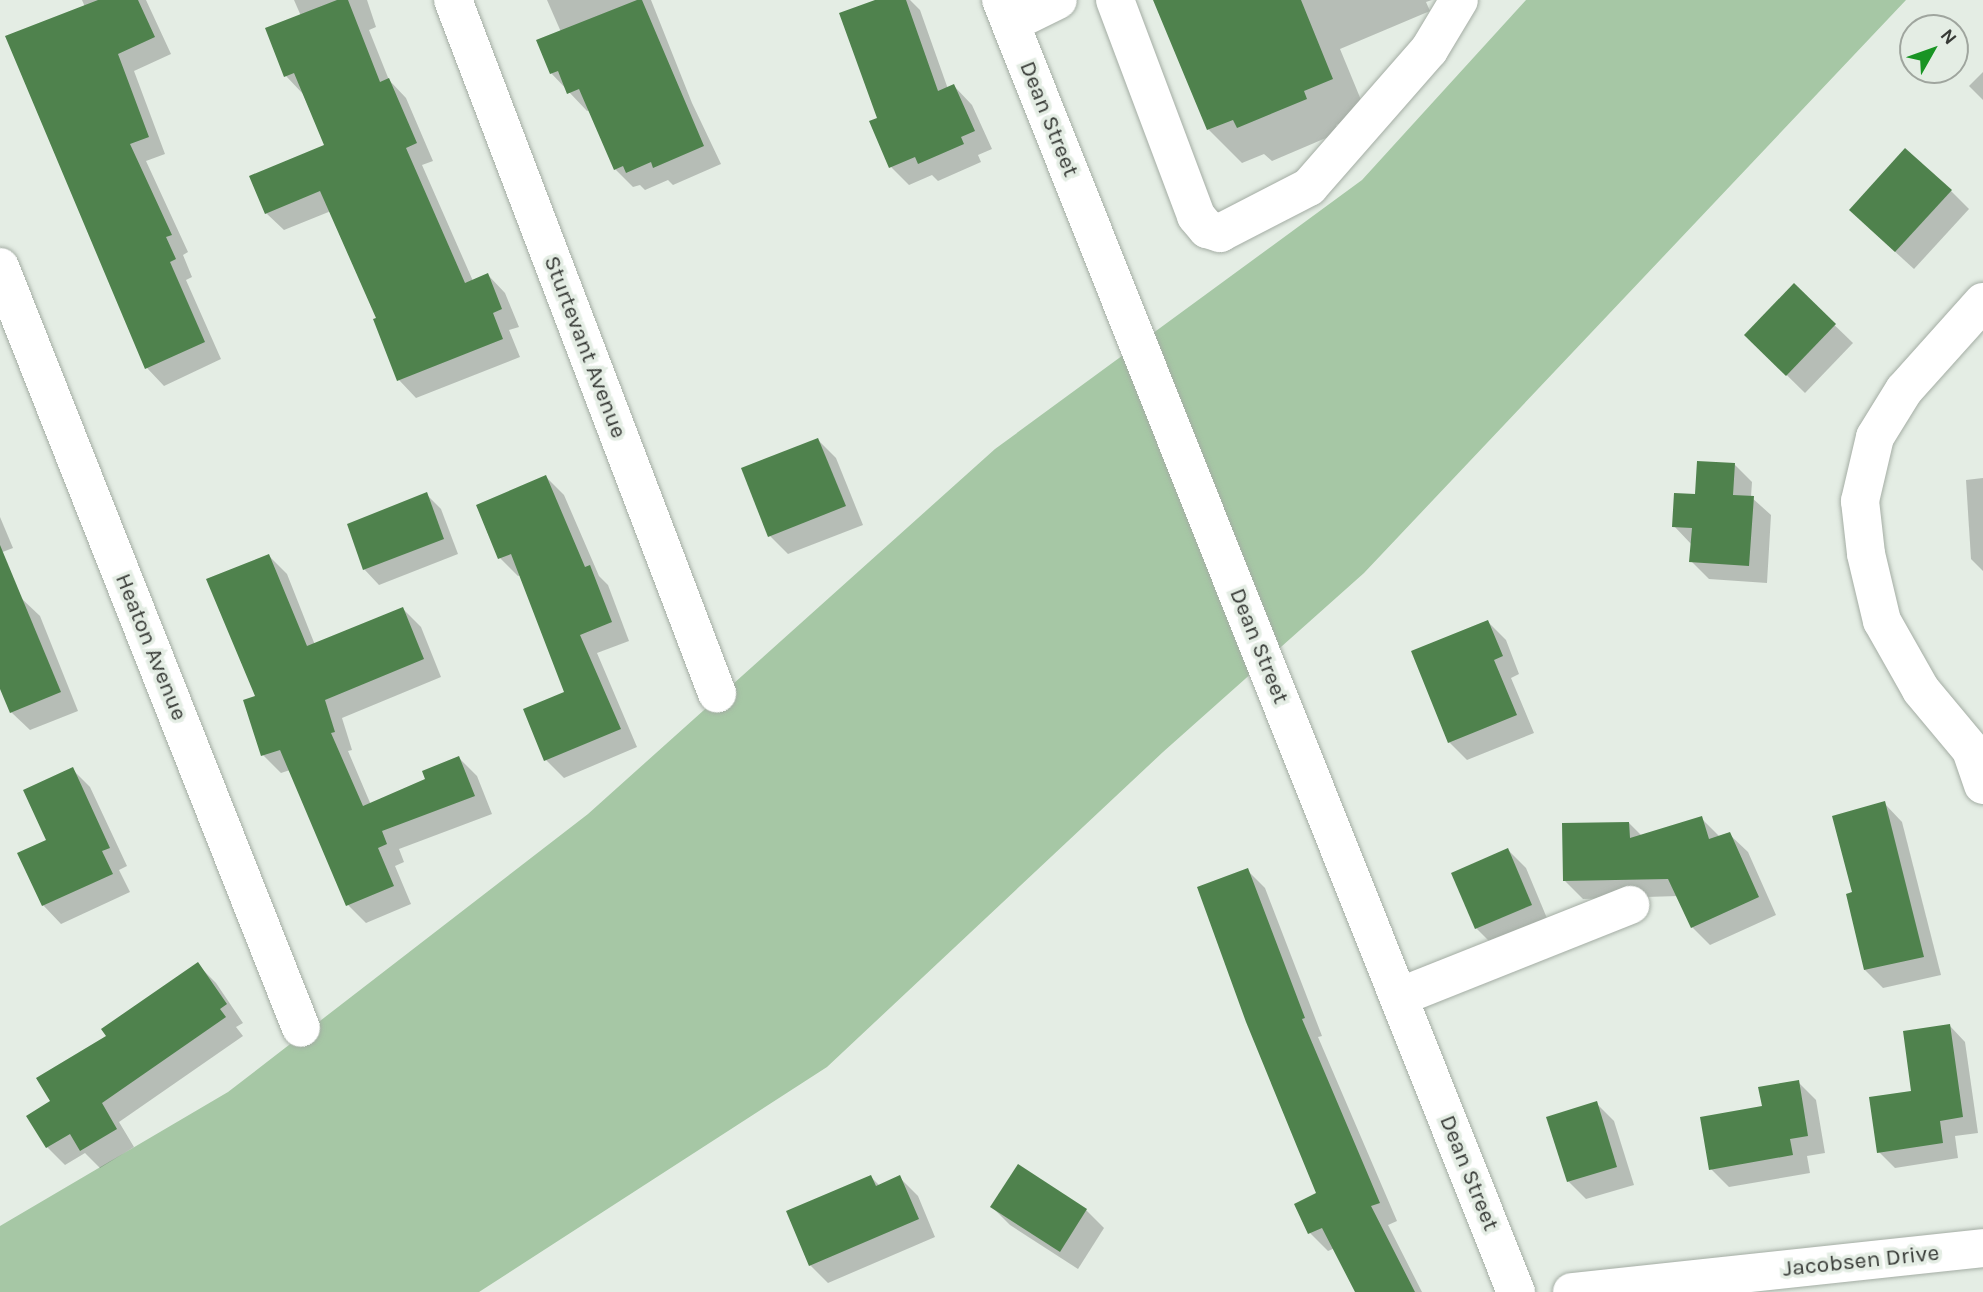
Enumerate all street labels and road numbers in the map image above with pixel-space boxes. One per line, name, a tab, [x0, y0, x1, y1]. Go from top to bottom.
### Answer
street label: Dean Street	[1013, 57, 1085, 181]
street label: Sturtevant Avenue	[538, 252, 632, 442]
street label: Heaton Avenue	[109, 569, 193, 725]
street label: Dean Street	[1223, 584, 1295, 708]
street label: Dean Street	[1433, 1111, 1505, 1235]
street label: Jacobsen Drive	[1782, 1239, 1940, 1283]

